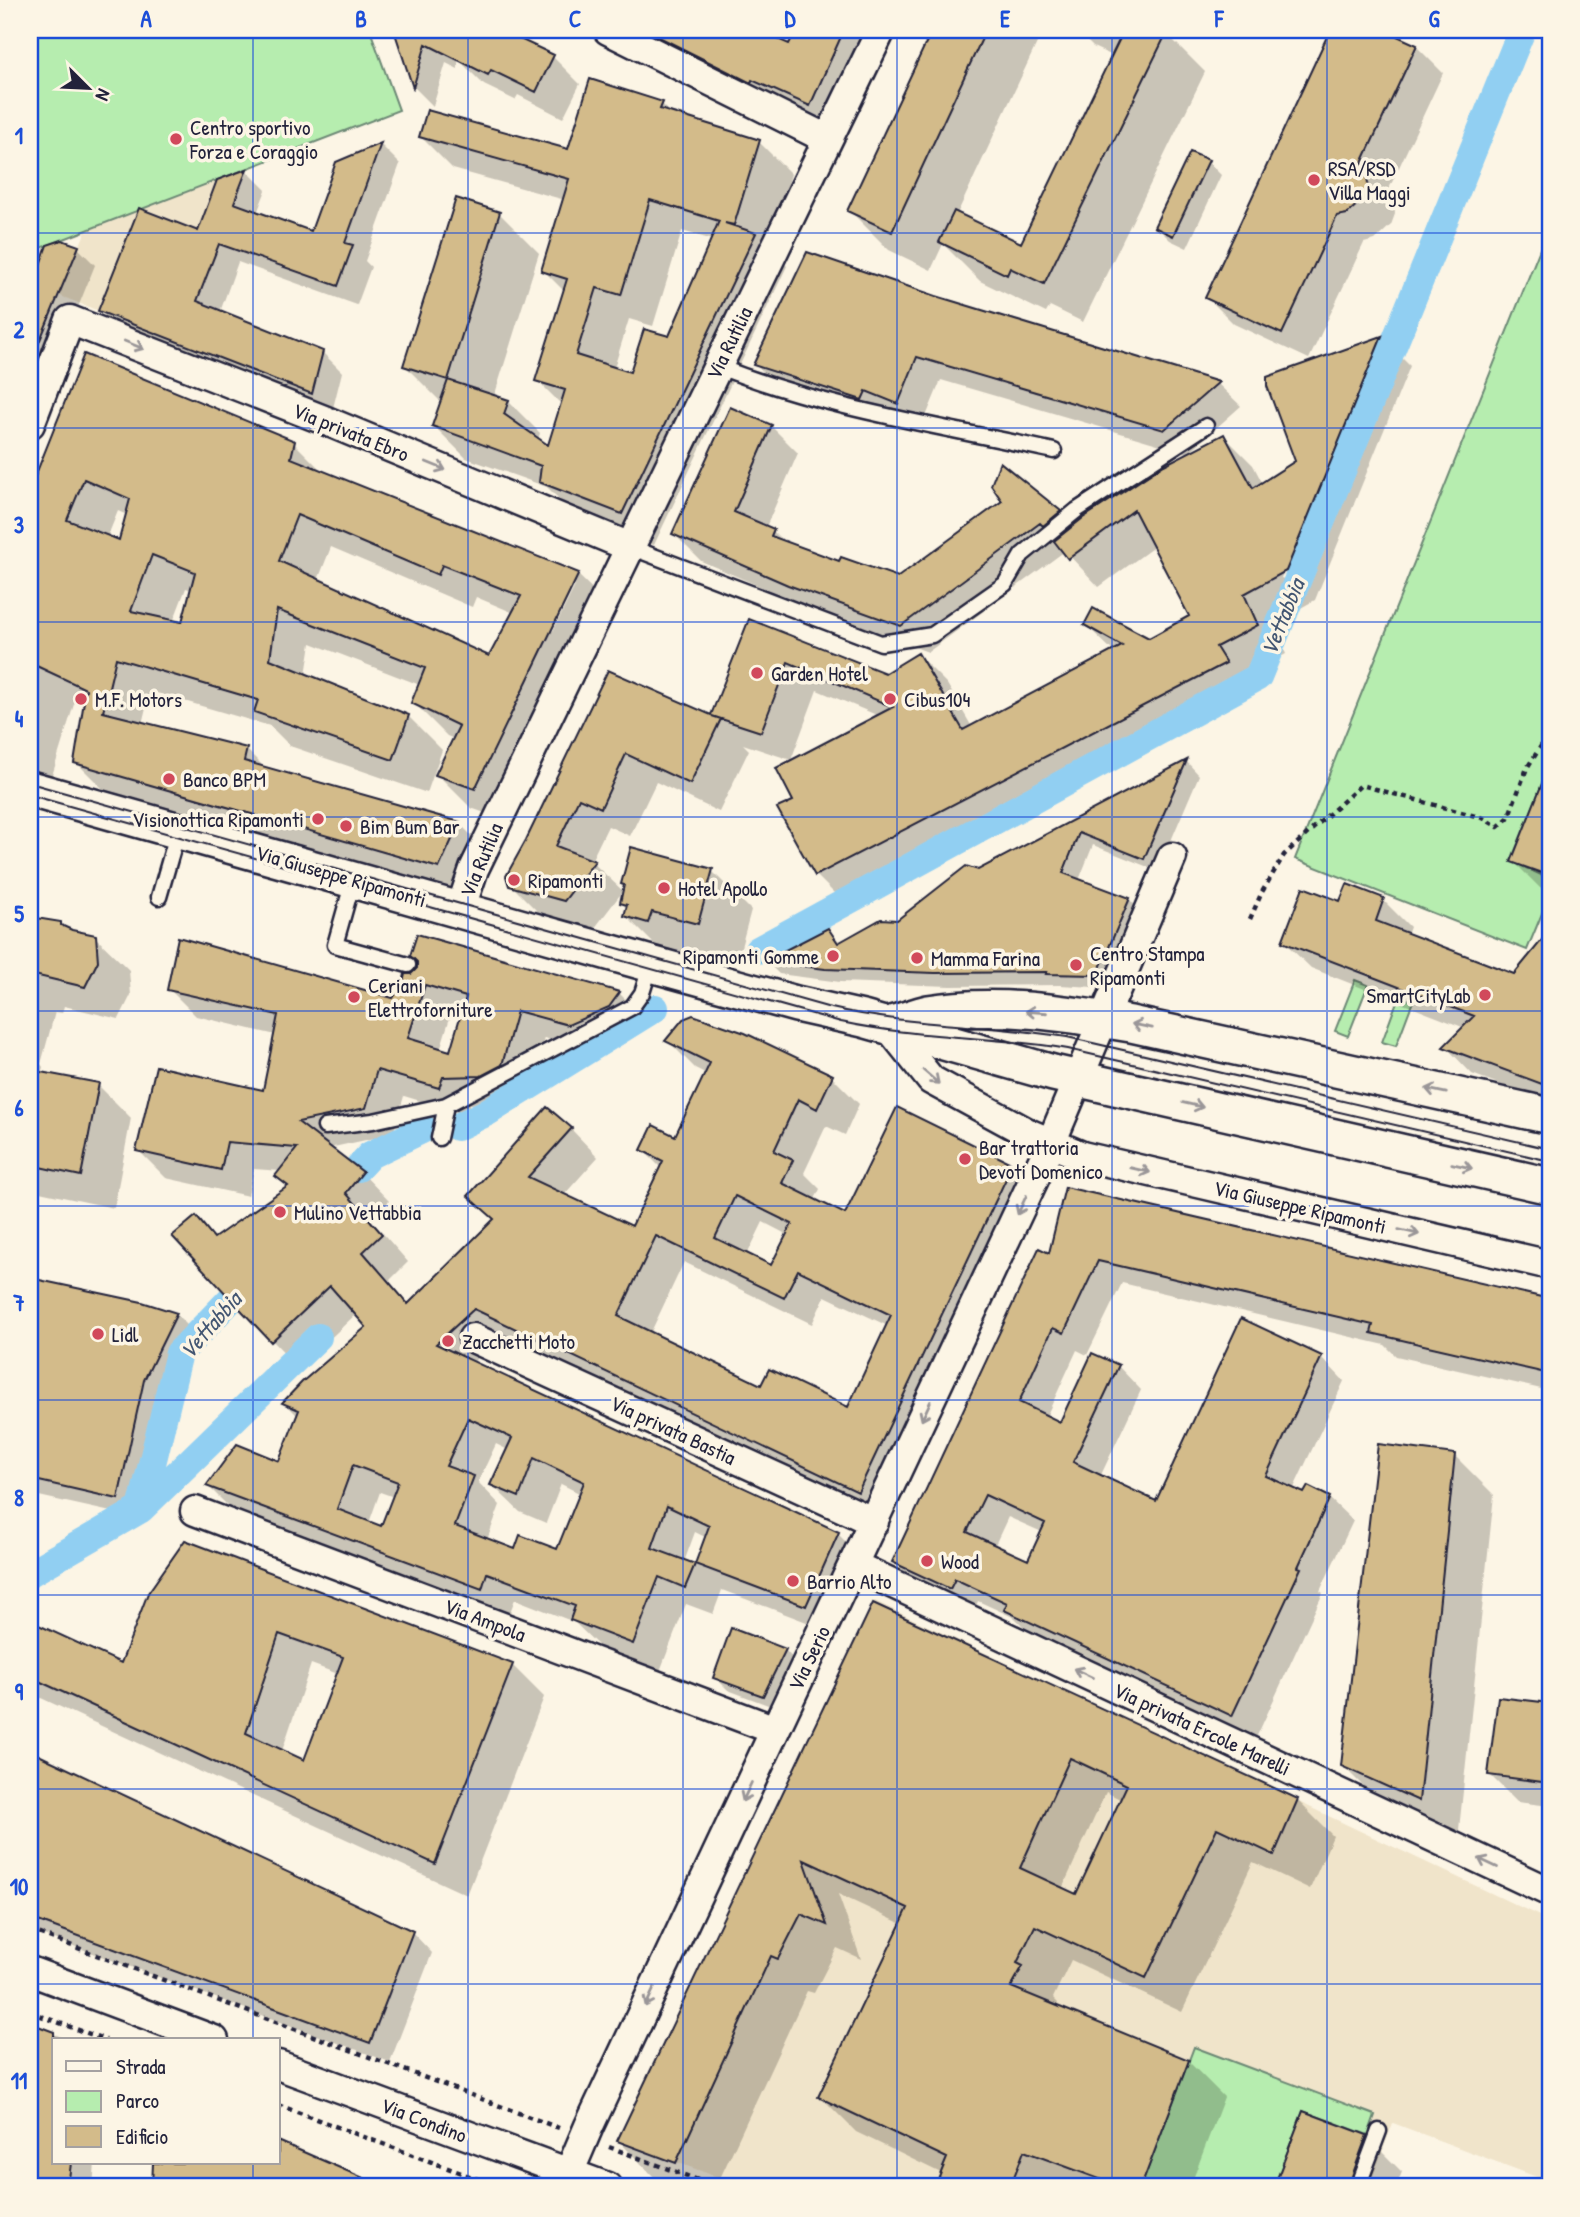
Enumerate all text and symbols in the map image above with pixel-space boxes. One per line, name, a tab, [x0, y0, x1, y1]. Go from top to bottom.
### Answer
text: A	[140, 3, 152, 34]
text: B	[355, 3, 367, 34]
text: C	[569, 3, 581, 34]
text: D	[785, 3, 797, 34]
text: E	[1000, 3, 1011, 34]
text: F	[1214, 3, 1225, 34]
text: G	[1428, 3, 1440, 34]
north arrow	[52, 52, 122, 122]
text: N	[90, 85, 117, 105]
place label: Centro sportivo Forza e Coraggio	[189, 113, 318, 166]
text: 1	[15, 120, 23, 151]
marker: Centro sportivo Forza e Coraggio	[168, 131, 184, 147]
place label: RSA/RSD Villa Maggi	[1328, 154, 1411, 207]
marker: RSA/RSD Villa Maggi	[1306, 172, 1322, 188]
street label: Via Rutilia	[699, 302, 759, 384]
text: 2	[14, 314, 25, 345]
one-way arrow	[122, 340, 144, 353]
street label: Via privata Ebro	[289, 396, 413, 468]
one-way arrow	[425, 461, 446, 474]
text: 3	[14, 509, 24, 540]
water label: Vettabbia	[1253, 572, 1312, 660]
place label: Garden Hotel	[771, 659, 868, 688]
marker: Garden Hotel	[749, 665, 765, 681]
place label: M.F. Motors	[95, 685, 182, 714]
place label: Cibus104	[904, 685, 970, 714]
marker: M.F. Motors	[73, 691, 89, 707]
marker: Cibus104	[882, 691, 898, 707]
text: 4	[15, 703, 24, 734]
place label: Banco BPM	[183, 765, 266, 794]
marker: Banco BPM	[161, 771, 177, 787]
place label: Visionottica Ripamonti	[132, 805, 304, 834]
marker: Visionottica Ripamonti	[310, 811, 326, 827]
place label: Bim Bum Bar	[360, 812, 460, 841]
marker: Bim Bum Bar	[338, 818, 354, 834]
street label: Via Rutilia	[452, 818, 510, 902]
street label: Via Giuseppe Ripamonti	[252, 838, 430, 914]
place label: Ripamonti	[528, 866, 604, 895]
marker: Ripamonti	[506, 872, 522, 888]
place label: Hotel Apollo	[678, 874, 768, 903]
marker: Hotel Apollo	[656, 880, 672, 896]
text: 5	[14, 898, 24, 929]
place label: Centro Stampa Ripamonti	[1090, 939, 1205, 992]
place label: Ripamonti Gomme	[683, 942, 819, 971]
place label: Mamma Farina	[931, 944, 1040, 973]
marker: Ripamonti Gomme	[825, 948, 841, 964]
marker: Mamma Farina	[909, 950, 925, 966]
marker: Centro Stampa Ripamonti	[1068, 957, 1084, 973]
place label: Ceriani Elettroforniture	[368, 971, 493, 1024]
place label: SmartCityLab	[1367, 981, 1471, 1010]
marker: SmartCityLab	[1477, 987, 1493, 1003]
marker: Ceriani Elettroforniture	[346, 989, 362, 1005]
one-way arrow	[1025, 1005, 1048, 1018]
one-way arrow	[1131, 1018, 1154, 1032]
one-way arrow	[922, 1069, 940, 1085]
one-way arrow	[1425, 1083, 1448, 1097]
text: 6	[14, 1092, 24, 1123]
one-way arrow	[1181, 1098, 1204, 1112]
place label: Bar trattoria Devoti Domenico	[979, 1133, 1103, 1186]
marker: Bar trattoria Devoti Domenico	[957, 1151, 973, 1167]
one-way arrow	[1450, 1160, 1473, 1173]
one-way arrow	[1128, 1163, 1151, 1177]
street label: Via Giuseppe Ripamonti	[1211, 1173, 1389, 1241]
one-way arrow	[1015, 1194, 1028, 1215]
place label: Mulino Vettabbia	[294, 1198, 421, 1227]
marker: Mulino Vettabbia	[272, 1204, 288, 1220]
one-way arrow	[1397, 1226, 1420, 1239]
water label: Vettabbia	[172, 1283, 249, 1365]
text: 7	[12, 1287, 25, 1318]
place label: Lidl	[112, 1320, 139, 1349]
marker: Lidl	[90, 1326, 106, 1342]
place label: Zacchetti Moto	[462, 1327, 575, 1356]
marker: Zacchetti Moto	[440, 1333, 456, 1349]
street label: Via privata Bastia	[606, 1388, 740, 1472]
one-way arrow	[919, 1400, 932, 1421]
text: 8	[14, 1482, 24, 1513]
place label: Wood	[941, 1547, 979, 1576]
marker: Wood	[919, 1553, 935, 1569]
place label: Barrio Alto	[807, 1567, 892, 1596]
marker: Barrio Alto	[785, 1573, 801, 1589]
street label: Via Ampola	[440, 1591, 530, 1649]
street label: Via Serio	[781, 1621, 837, 1695]
one-way arrow	[1073, 1666, 1094, 1679]
street label: Via privata Ercole Marelli	[1109, 1675, 1295, 1783]
text: 9	[15, 1676, 24, 1707]
one-way arrow	[739, 1781, 753, 1802]
one-way arrow	[1478, 1856, 1500, 1869]
text: 10	[10, 1871, 28, 1902]
one-way arrow	[642, 1987, 655, 2008]
legend	[52, 2038, 280, 2164]
text: Strada	[116, 2052, 166, 2081]
text: 11	[11, 2065, 27, 2096]
text: Parco	[116, 2086, 159, 2115]
street label: Via Condino	[377, 2090, 471, 2150]
text: Edificio	[116, 2122, 168, 2151]

